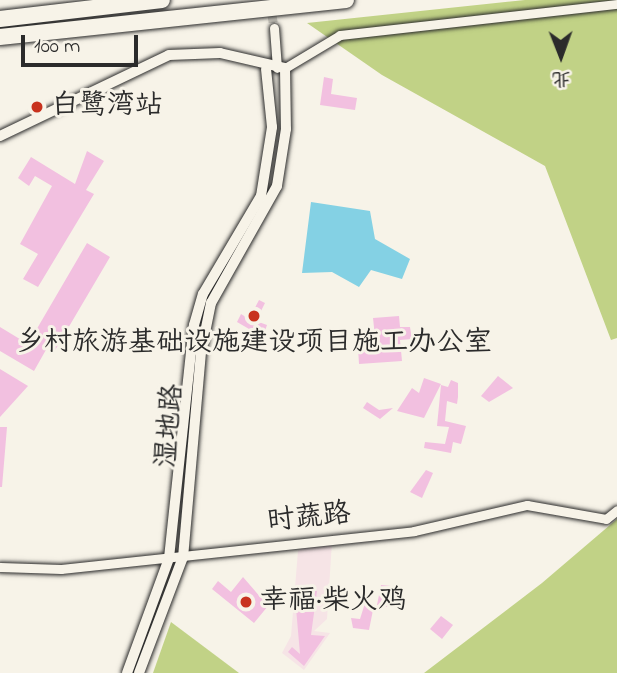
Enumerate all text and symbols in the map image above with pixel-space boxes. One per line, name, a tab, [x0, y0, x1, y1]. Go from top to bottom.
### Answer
scale bar	[24, 21, 142, 65]
north arrow	[526, 21, 596, 91]
text: 100 m	[34, 32, 80, 62]
text: 北	[552, 64, 571, 91]
place label: 白鹭湾站	[51, 90, 163, 124]
marker: 白鹭湾站	[29, 99, 45, 115]
marker: 乡村旅游基础设施建设项目施工办公室	[246, 308, 262, 324]
place label: 乡村旅游基础设施建设项目施工办公室	[16, 327, 492, 361]
street label: 湿地路	[151, 383, 191, 469]
street label: 时蔬路	[265, 498, 353, 540]
place label: 幸福·柴火鸡	[260, 585, 406, 619]
marker: 幸福·柴火鸡	[238, 594, 254, 610]

